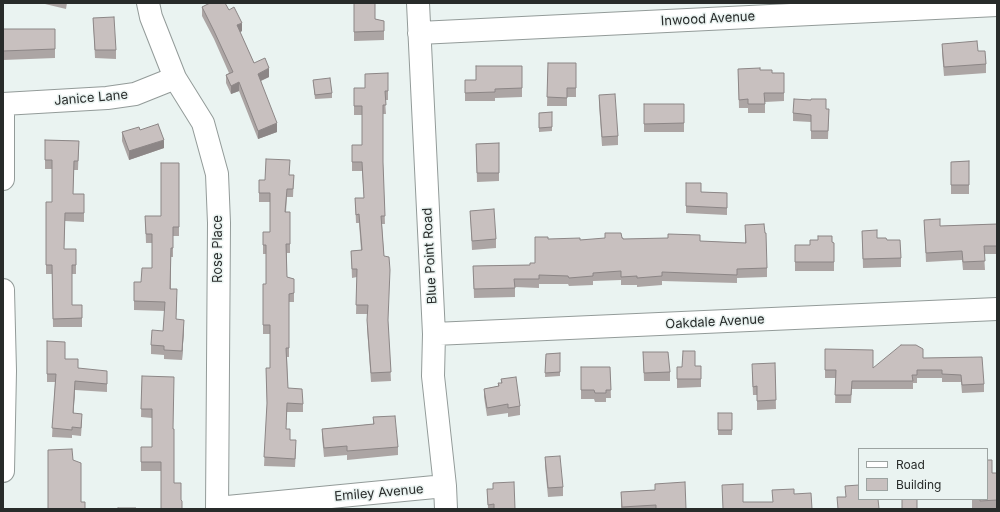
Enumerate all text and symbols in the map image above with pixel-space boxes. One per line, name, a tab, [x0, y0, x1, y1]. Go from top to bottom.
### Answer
street label: Inwood Avenue	[660, 9, 756, 29]
street label: Janice Lane	[53, 87, 129, 109]
street label: Blue Point Road	[420, 207, 440, 305]
street label: Rose Place	[210, 215, 226, 283]
street label: Oakdale Avenue	[665, 312, 765, 332]
legend	[858, 448, 988, 500]
text: Road	[896, 457, 925, 472]
text: Building	[896, 477, 941, 492]
street label: Emiley Avenue	[334, 481, 424, 505]

